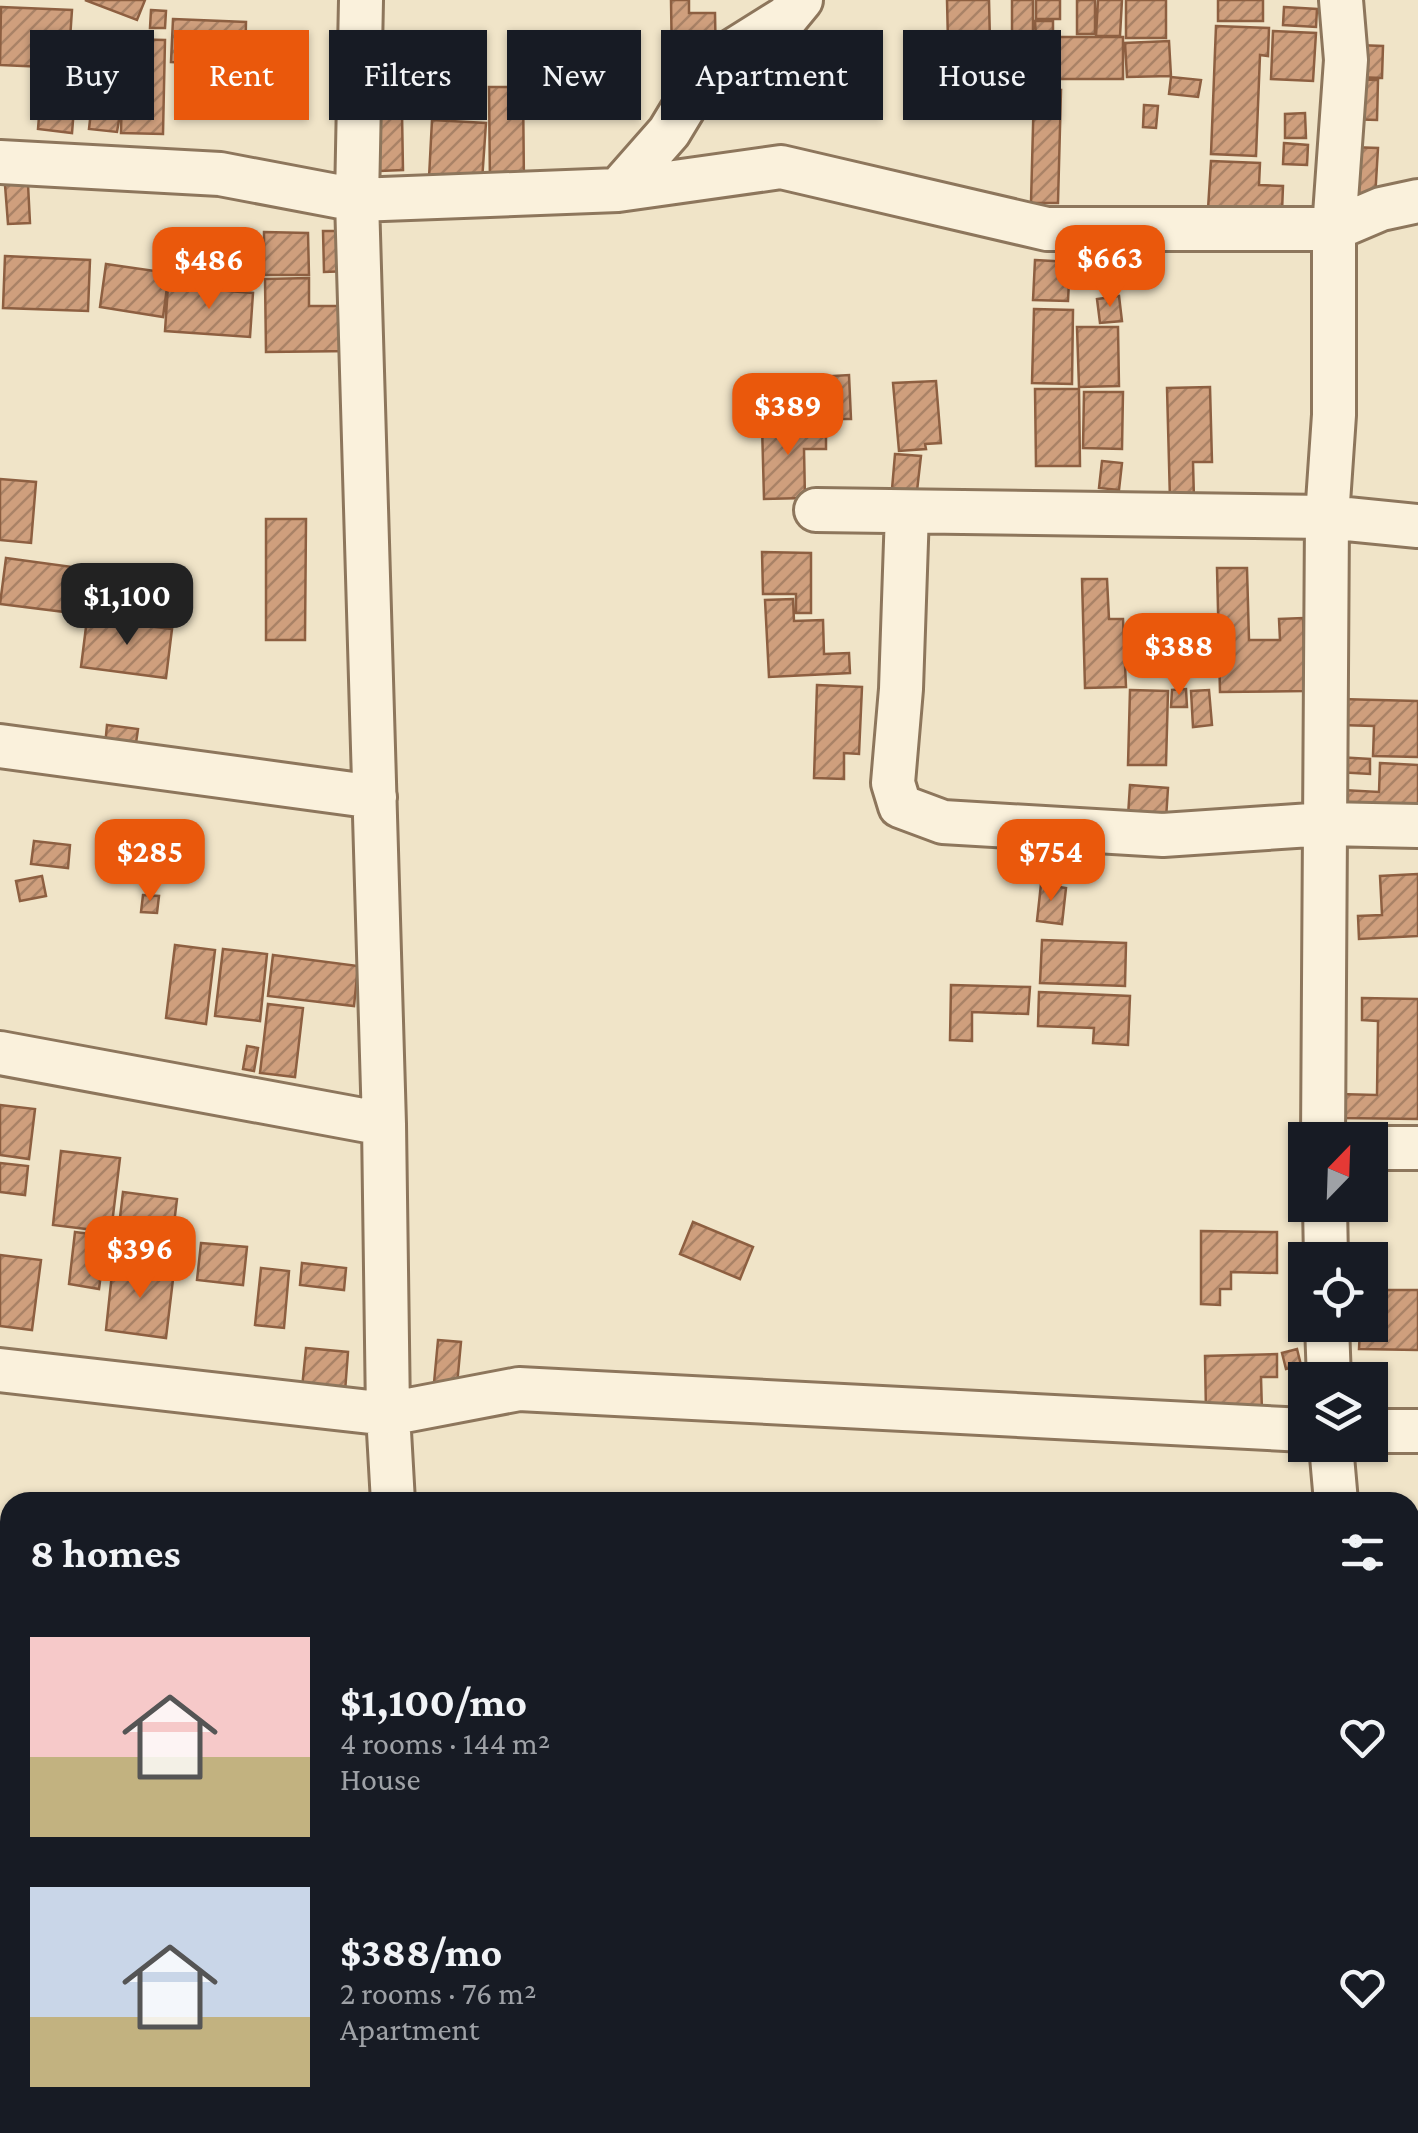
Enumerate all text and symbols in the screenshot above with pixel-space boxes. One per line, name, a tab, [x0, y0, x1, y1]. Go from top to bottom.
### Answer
chip: Buy	[30, 30, 154, 120]
chip: Rent	[174, 30, 309, 120]
chip: Filters	[329, 30, 487, 120]
chip: New	[507, 30, 641, 120]
chip: Apartment	[661, 30, 883, 120]
chip: House	[903, 30, 1061, 120]
pin: $663	[1051, 225, 1169, 310]
pin: $486	[150, 227, 268, 312]
text: $663	[1077, 239, 1143, 275]
text: $486	[174, 241, 244, 277]
pin: $389	[729, 373, 847, 458]
text: $389	[754, 387, 822, 423]
pin: $1,100	[46, 563, 208, 648]
text: $1,100	[83, 577, 171, 613]
pin: $388	[1120, 613, 1238, 698]
text: $388	[1145, 627, 1213, 663]
pin: $285	[91, 819, 209, 904]
pin: $754	[992, 819, 1110, 904]
text: $285	[117, 833, 183, 869]
text: $754	[1019, 833, 1083, 869]
north arrow	[1288, 1122, 1388, 1222]
map controls	[1288, 1122, 1388, 1462]
pin: $396	[81, 1216, 199, 1301]
text: $396	[107, 1230, 173, 1266]
button: locate	[1288, 1242, 1388, 1342]
button: layers	[1288, 1362, 1388, 1462]
icon: filters	[1335, 1525, 1390, 1580]
text: 8 homes	[30, 1529, 181, 1576]
icon: home	[110, 1677, 230, 1797]
text: $1,100/mo	[340, 1678, 527, 1725]
icon: heart	[1335, 1710, 1390, 1765]
text: 4 rooms · 144 m²	[340, 1725, 550, 1761]
text: House	[340, 1761, 420, 1797]
icon: home	[110, 1927, 230, 2047]
text: $388/mo	[340, 1928, 502, 1975]
icon: heart	[1335, 1960, 1390, 2015]
text: 2 rooms · 76 m²	[340, 1975, 537, 2011]
text: Apartment	[340, 2011, 479, 2047]

